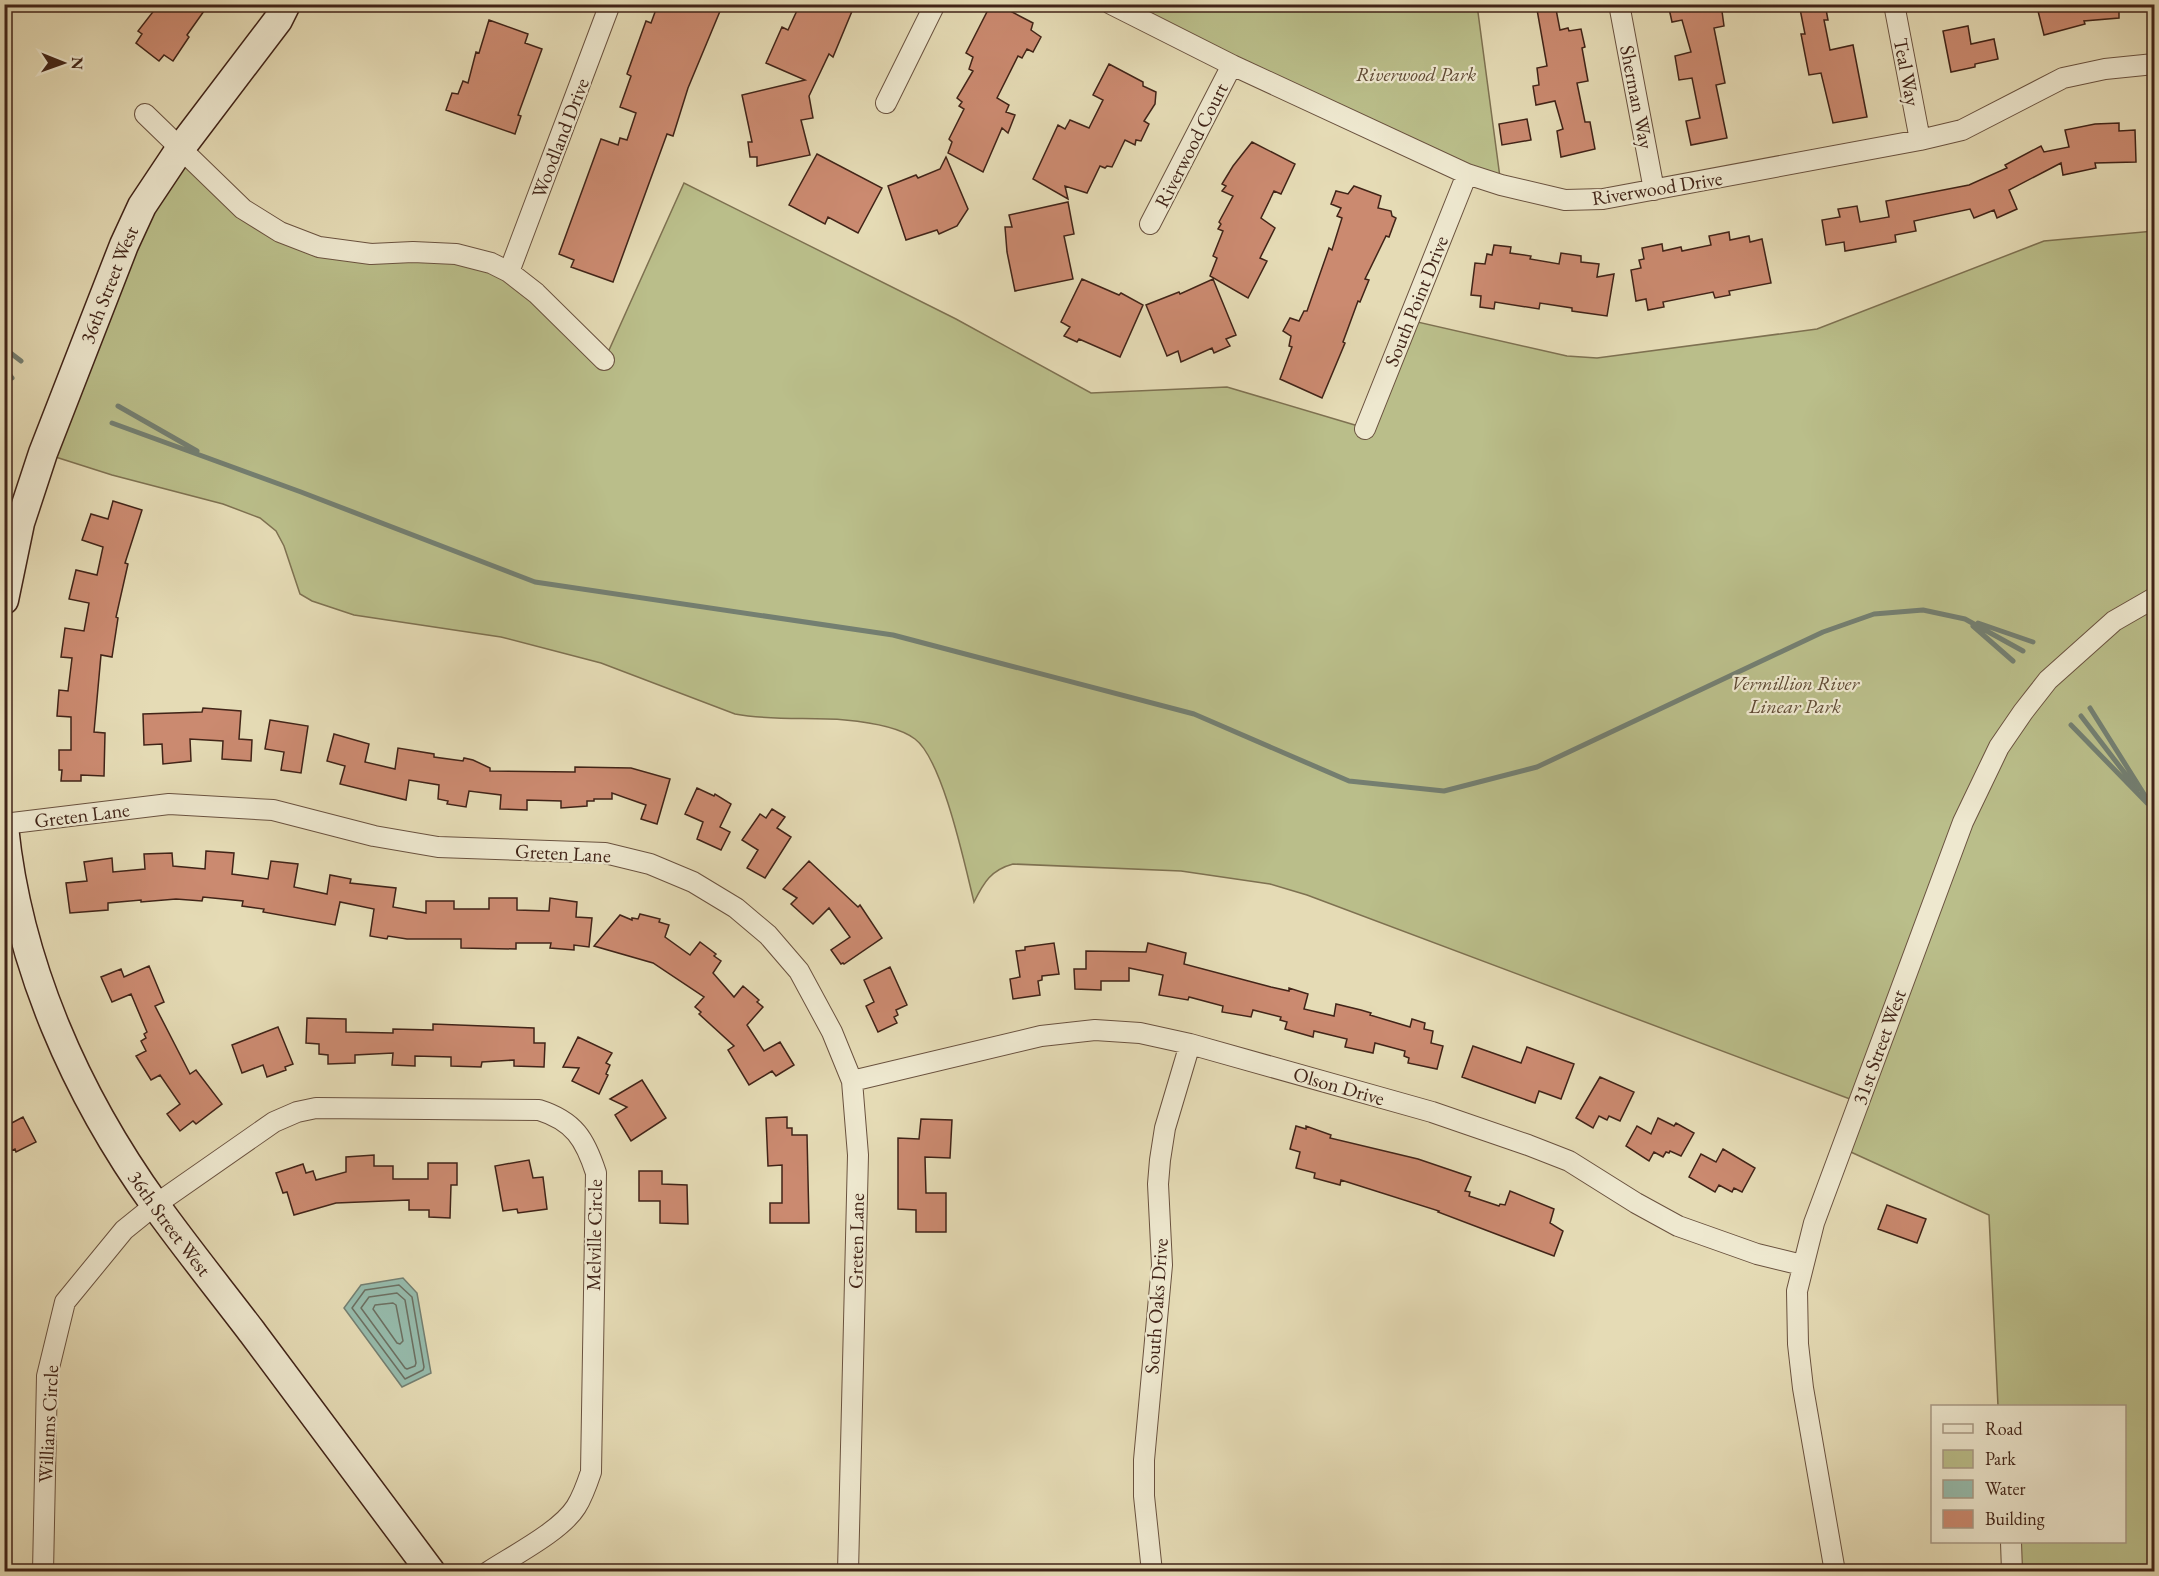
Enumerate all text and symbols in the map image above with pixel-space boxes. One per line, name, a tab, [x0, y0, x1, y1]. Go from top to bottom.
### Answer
north arrow	[33, 33, 93, 93]
street label: Teal Way	[1888, 36, 1926, 108]
street label: Sherman Way	[1614, 43, 1660, 151]
text: N	[67, 57, 88, 70]
park label: Riverwood Park	[1356, 61, 1476, 87]
street label: Woodland Drive	[525, 74, 595, 202]
street label: Riverwood Court	[1148, 78, 1234, 212]
street label: Riverwood Drive	[1590, 165, 1724, 211]
street label: 36th Street West	[74, 221, 144, 347]
street label: South Point Drive	[1378, 232, 1454, 370]
park label: Vermillion River Linear Park	[1731, 670, 1860, 719]
street label: Greten Lane	[33, 796, 131, 834]
street label: Greten Lane	[515, 838, 612, 868]
street label: 31st Street West	[1846, 985, 1912, 1108]
street label: Olson Drive	[1290, 1061, 1388, 1111]
street label: 36th Street West	[122, 1166, 217, 1282]
street label: Melville Circle	[580, 1179, 608, 1291]
street label: Greten Lane	[842, 1193, 870, 1289]
street label: South Oaks Drive	[1138, 1237, 1174, 1375]
street label: Williams Circle	[32, 1364, 64, 1484]
legend	[1931, 1405, 2126, 1543]
text: Road	[1985, 1417, 2024, 1440]
text: Park	[1985, 1447, 2016, 1470]
text: Water	[1985, 1477, 2026, 1500]
text: Building	[1985, 1507, 2045, 1530]

